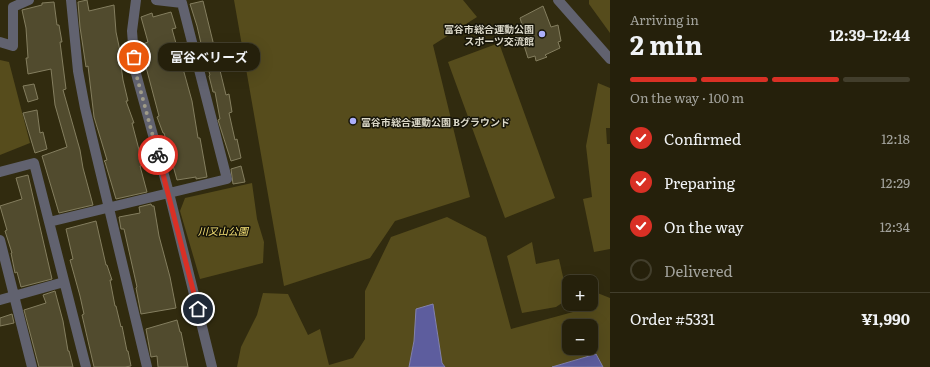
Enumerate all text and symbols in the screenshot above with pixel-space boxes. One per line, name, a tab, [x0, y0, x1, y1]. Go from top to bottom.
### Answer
text: Arriving in	[630, 10, 699, 29]
place label: 富谷市総合運動公園 スポーツ交流館	[444, 21, 534, 48]
text: 12:39–12:44	[829, 23, 910, 46]
text: 2 min	[630, 24, 703, 63]
marker: 富谷市総合運動公園 スポーツ交流館	[537, 29, 547, 39]
pin	[117, 40, 151, 74]
callout: 富谷ベリーズ	[158, 43, 260, 71]
icon: bag	[123, 46, 145, 68]
text: 富谷ベリーズ	[170, 47, 248, 66]
text: On the way · 100 m	[630, 88, 744, 107]
place label: 富谷市総合運動公園 Bグラウンド	[361, 114, 510, 129]
marker: 富谷市総合運動公園 Bグラウンド	[348, 116, 358, 126]
icon: check	[630, 127, 652, 149]
text: Confirmed	[664, 127, 741, 150]
text: 12:18	[881, 129, 910, 148]
courier	[138, 135, 178, 175]
icon: bike	[147, 144, 169, 166]
icon: check	[630, 171, 652, 193]
text: Preparing	[664, 171, 735, 194]
text: 12:29	[881, 173, 910, 192]
icon: check	[630, 215, 652, 237]
text: On the way	[664, 215, 744, 238]
text: 12:34	[880, 217, 910, 236]
park label: 川又山公園	[198, 223, 250, 238]
text: Delivered	[664, 259, 733, 282]
map controls	[562, 275, 598, 355]
button: +	[562, 275, 598, 311]
pin	[181, 292, 215, 326]
icon: home	[187, 298, 209, 320]
text: Order #5331	[630, 307, 715, 330]
text: ¥1,990	[861, 307, 910, 330]
button: −	[562, 319, 598, 355]

